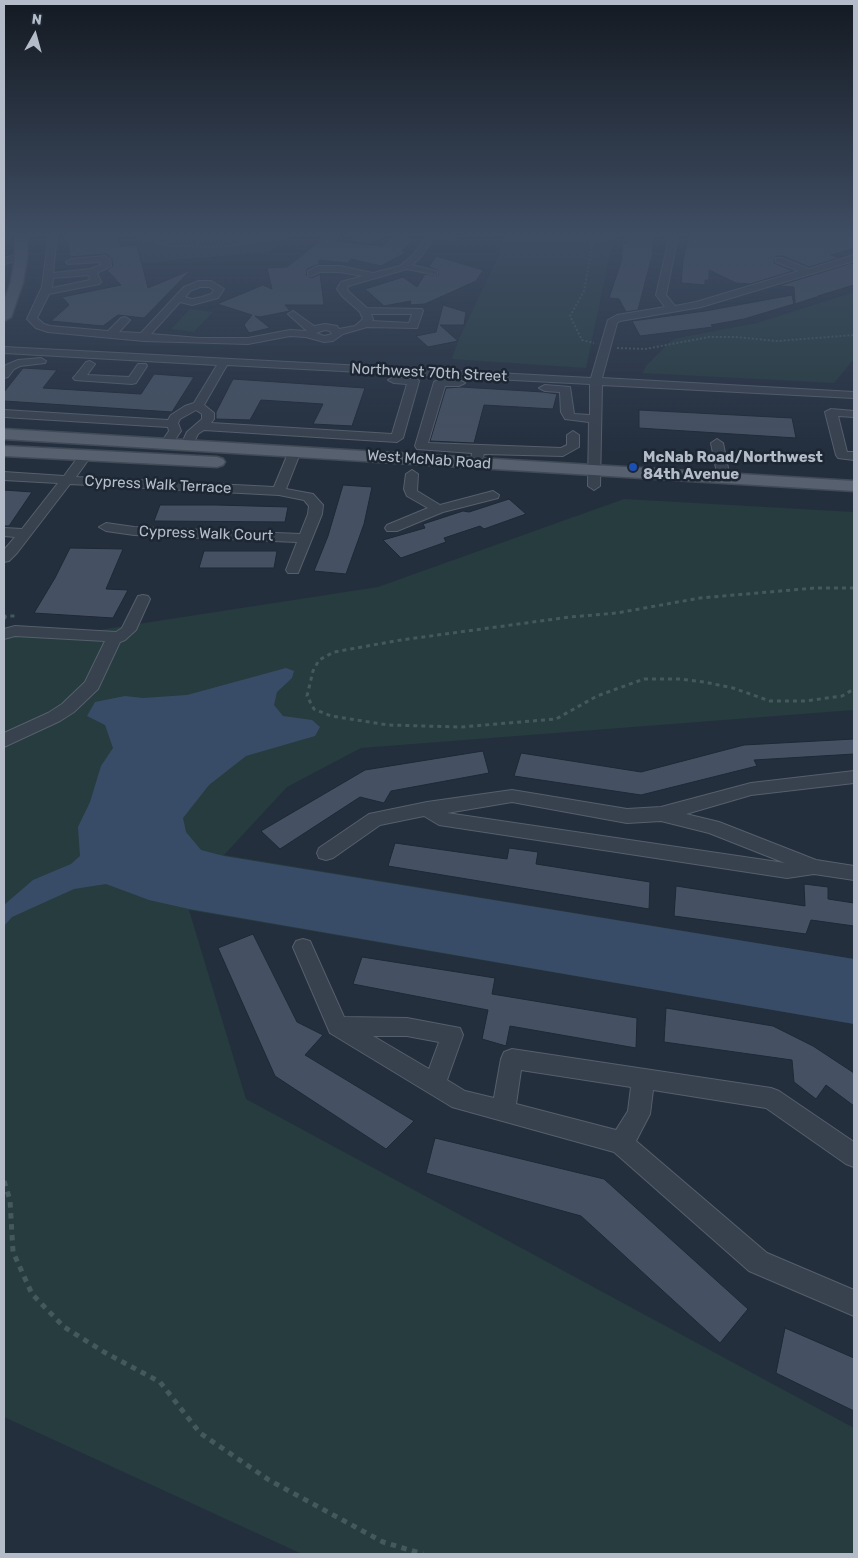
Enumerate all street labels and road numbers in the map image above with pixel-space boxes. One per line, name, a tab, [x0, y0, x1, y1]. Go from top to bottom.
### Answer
street label: Northwest 70th Street	[350, 360, 508, 386]
street label: West McNab Road	[366, 447, 492, 473]
street label: Cypress Walk Terrace	[84, 472, 232, 498]
street label: Cypress Walk Court	[139, 523, 273, 545]

